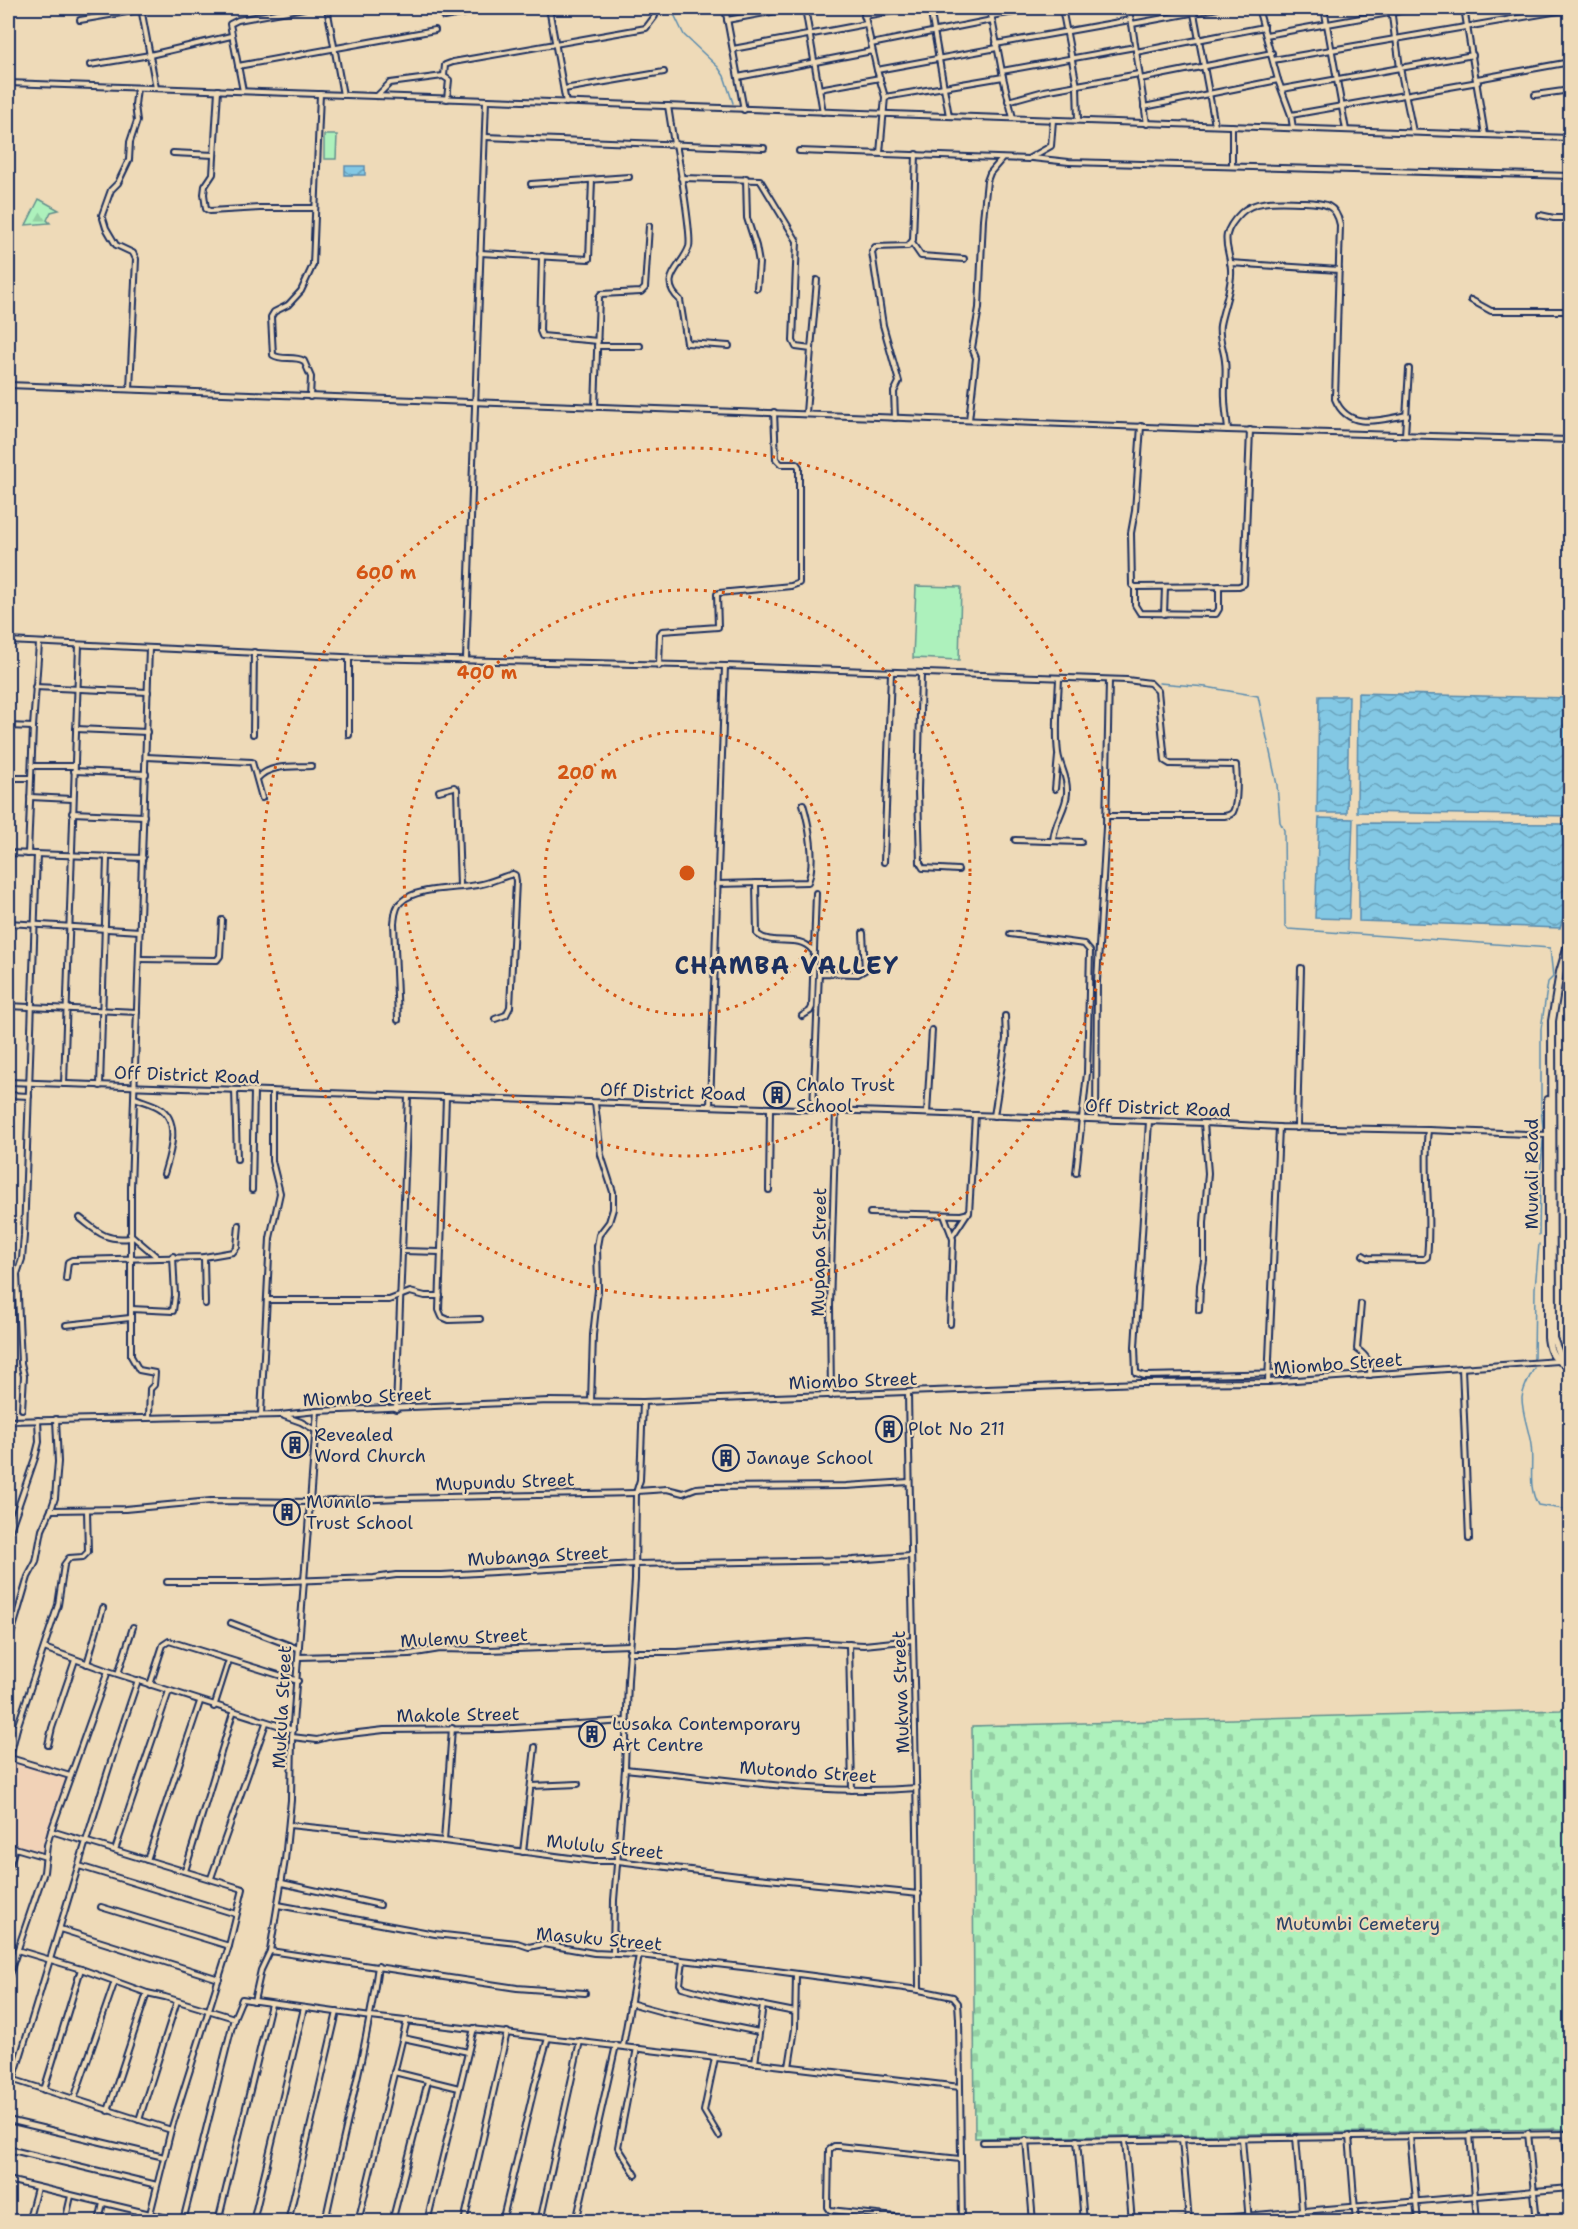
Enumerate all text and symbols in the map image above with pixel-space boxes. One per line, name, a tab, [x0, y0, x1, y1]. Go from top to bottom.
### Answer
text: 600 m	[356, 561, 417, 585]
text: 400 m	[457, 661, 518, 685]
text: 200 m	[557, 761, 618, 785]
centre of rings	[677, 863, 697, 883]
district label: CHAMBA VALLEY	[674, 950, 900, 982]
street label: Off District Road	[114, 1060, 260, 1090]
place label: Chalo Trust School	[796, 1073, 895, 1118]
street label: Off District Road	[600, 1077, 746, 1107]
building icon: Chalo Trust School	[762, 1080, 792, 1110]
street label: Off District Road	[1085, 1093, 1231, 1123]
street label: Munali Road	[1520, 1118, 1544, 1230]
street label: Mupapa Street	[806, 1187, 832, 1317]
street label: Miombo Street	[1273, 1348, 1403, 1380]
street label: Miombo Street	[788, 1367, 918, 1395]
street label: Miombo Street	[302, 1382, 432, 1412]
building icon: Plot No 211	[874, 1414, 904, 1444]
place label: Plot No 211	[908, 1417, 1005, 1441]
place label: Revealed Word Church	[314, 1423, 426, 1468]
building icon: Revealed Word Church	[280, 1430, 310, 1460]
building icon: Janaye School	[711, 1443, 741, 1473]
place label: Janaye School	[746, 1446, 873, 1470]
street label: Mupundu Street	[435, 1468, 575, 1496]
place label: Munnlo Trust School	[306, 1490, 413, 1535]
building icon: Munnlo Trust School	[272, 1497, 302, 1527]
street label: Mubanga Street	[467, 1540, 609, 1572]
street label: Mulemu Street	[400, 1623, 529, 1653]
street label: Mukwa Street	[887, 1630, 915, 1754]
street label: Mukula Street	[267, 1645, 297, 1769]
street label: Makole Street	[396, 1702, 520, 1728]
place label: Lusaka Contemporary Art Centre	[612, 1712, 801, 1757]
building icon: Lusaka Contemporary Art Centre	[577, 1719, 607, 1749]
street label: Mutondo Street	[738, 1755, 878, 1789]
street label: Mululu Street	[545, 1829, 665, 1865]
park label: Mutumbi Cemetery	[1276, 1912, 1440, 1936]
street label: Masuku Street	[535, 1922, 663, 1956]

